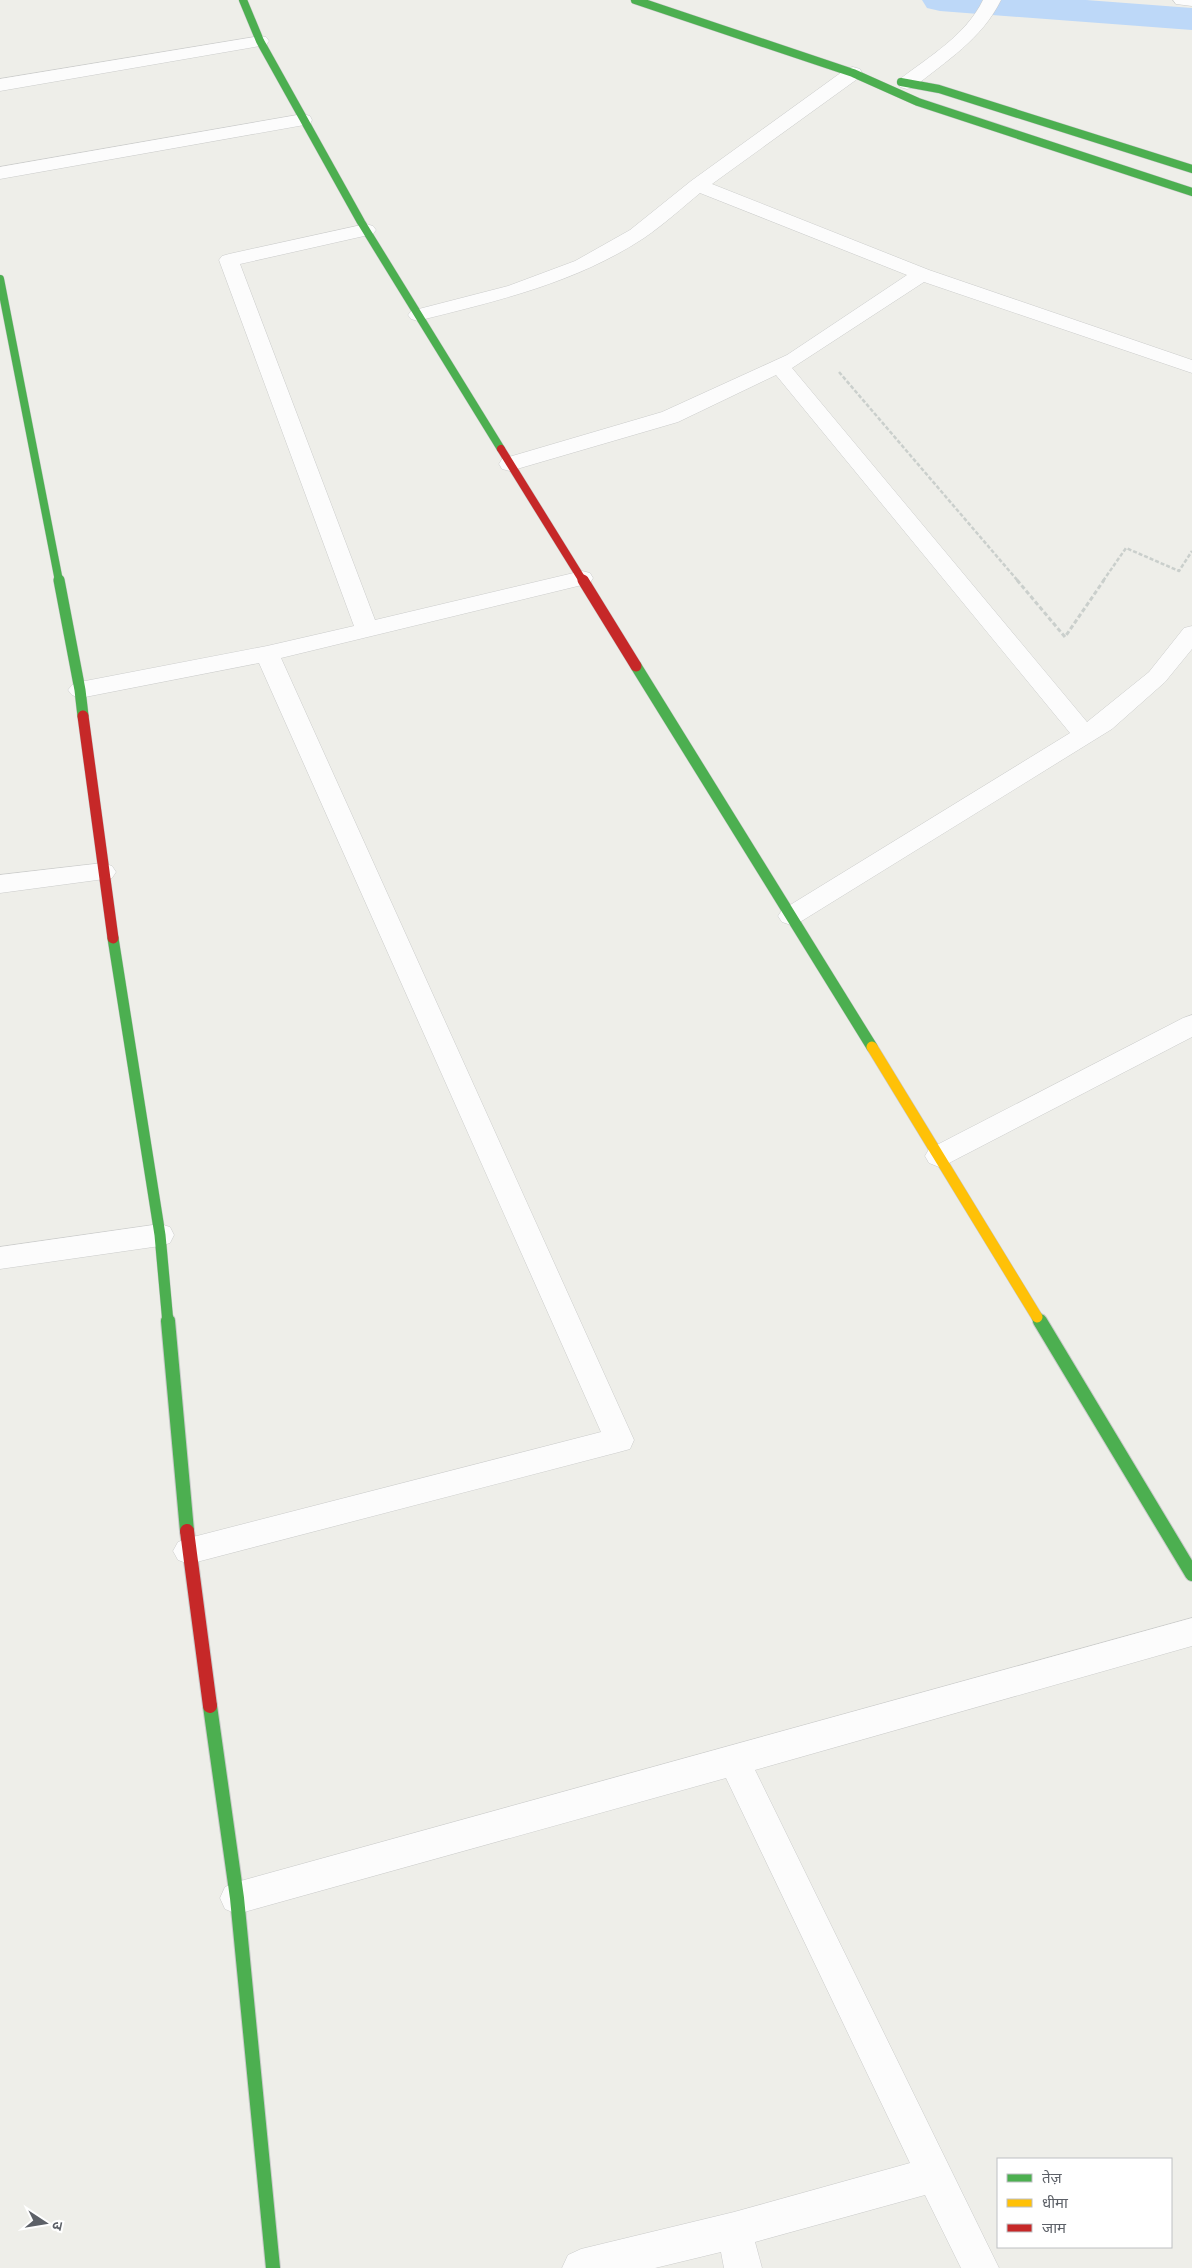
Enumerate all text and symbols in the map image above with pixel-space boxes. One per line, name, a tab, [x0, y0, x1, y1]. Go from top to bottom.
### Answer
legend	[997, 2158, 1172, 2248]
text: तेज़	[1042, 2169, 1063, 2187]
text: धीमा	[1042, 2194, 1069, 2212]
north arrow	[20, 2198, 70, 2248]
text: जाम	[1042, 2219, 1067, 2237]
text: उ	[48, 2220, 66, 2232]

